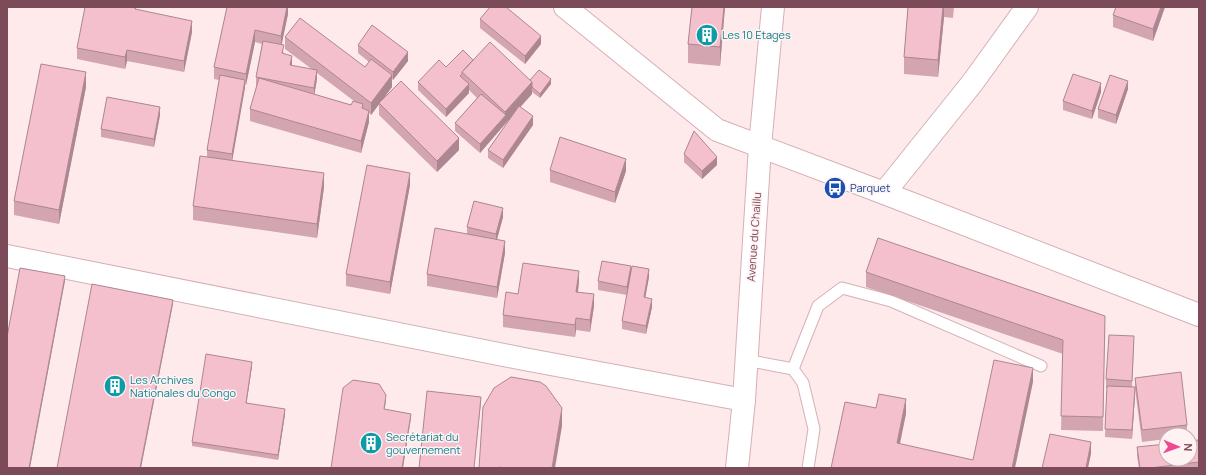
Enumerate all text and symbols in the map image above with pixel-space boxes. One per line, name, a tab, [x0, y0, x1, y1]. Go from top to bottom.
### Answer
building icon: Les 10 Etages	[694, 22, 720, 48]
place label: Les 10 Etages	[722, 27, 791, 42]
bus stop icon: Parquet	[822, 175, 848, 201]
place label: Parquet	[850, 180, 890, 195]
street label: Avenue du Chaillu	[743, 192, 764, 282]
place label: Les Archives Nationales du Congo	[130, 372, 236, 400]
building icon: Les Archives Nationales du Congo	[102, 373, 128, 399]
north arrow	[1158, 427, 1198, 467]
place label: Secrétariat du gouvernement	[386, 429, 461, 457]
building icon: Secrétariat du gouvernement	[358, 430, 384, 456]
text: N	[1181, 443, 1196, 452]

